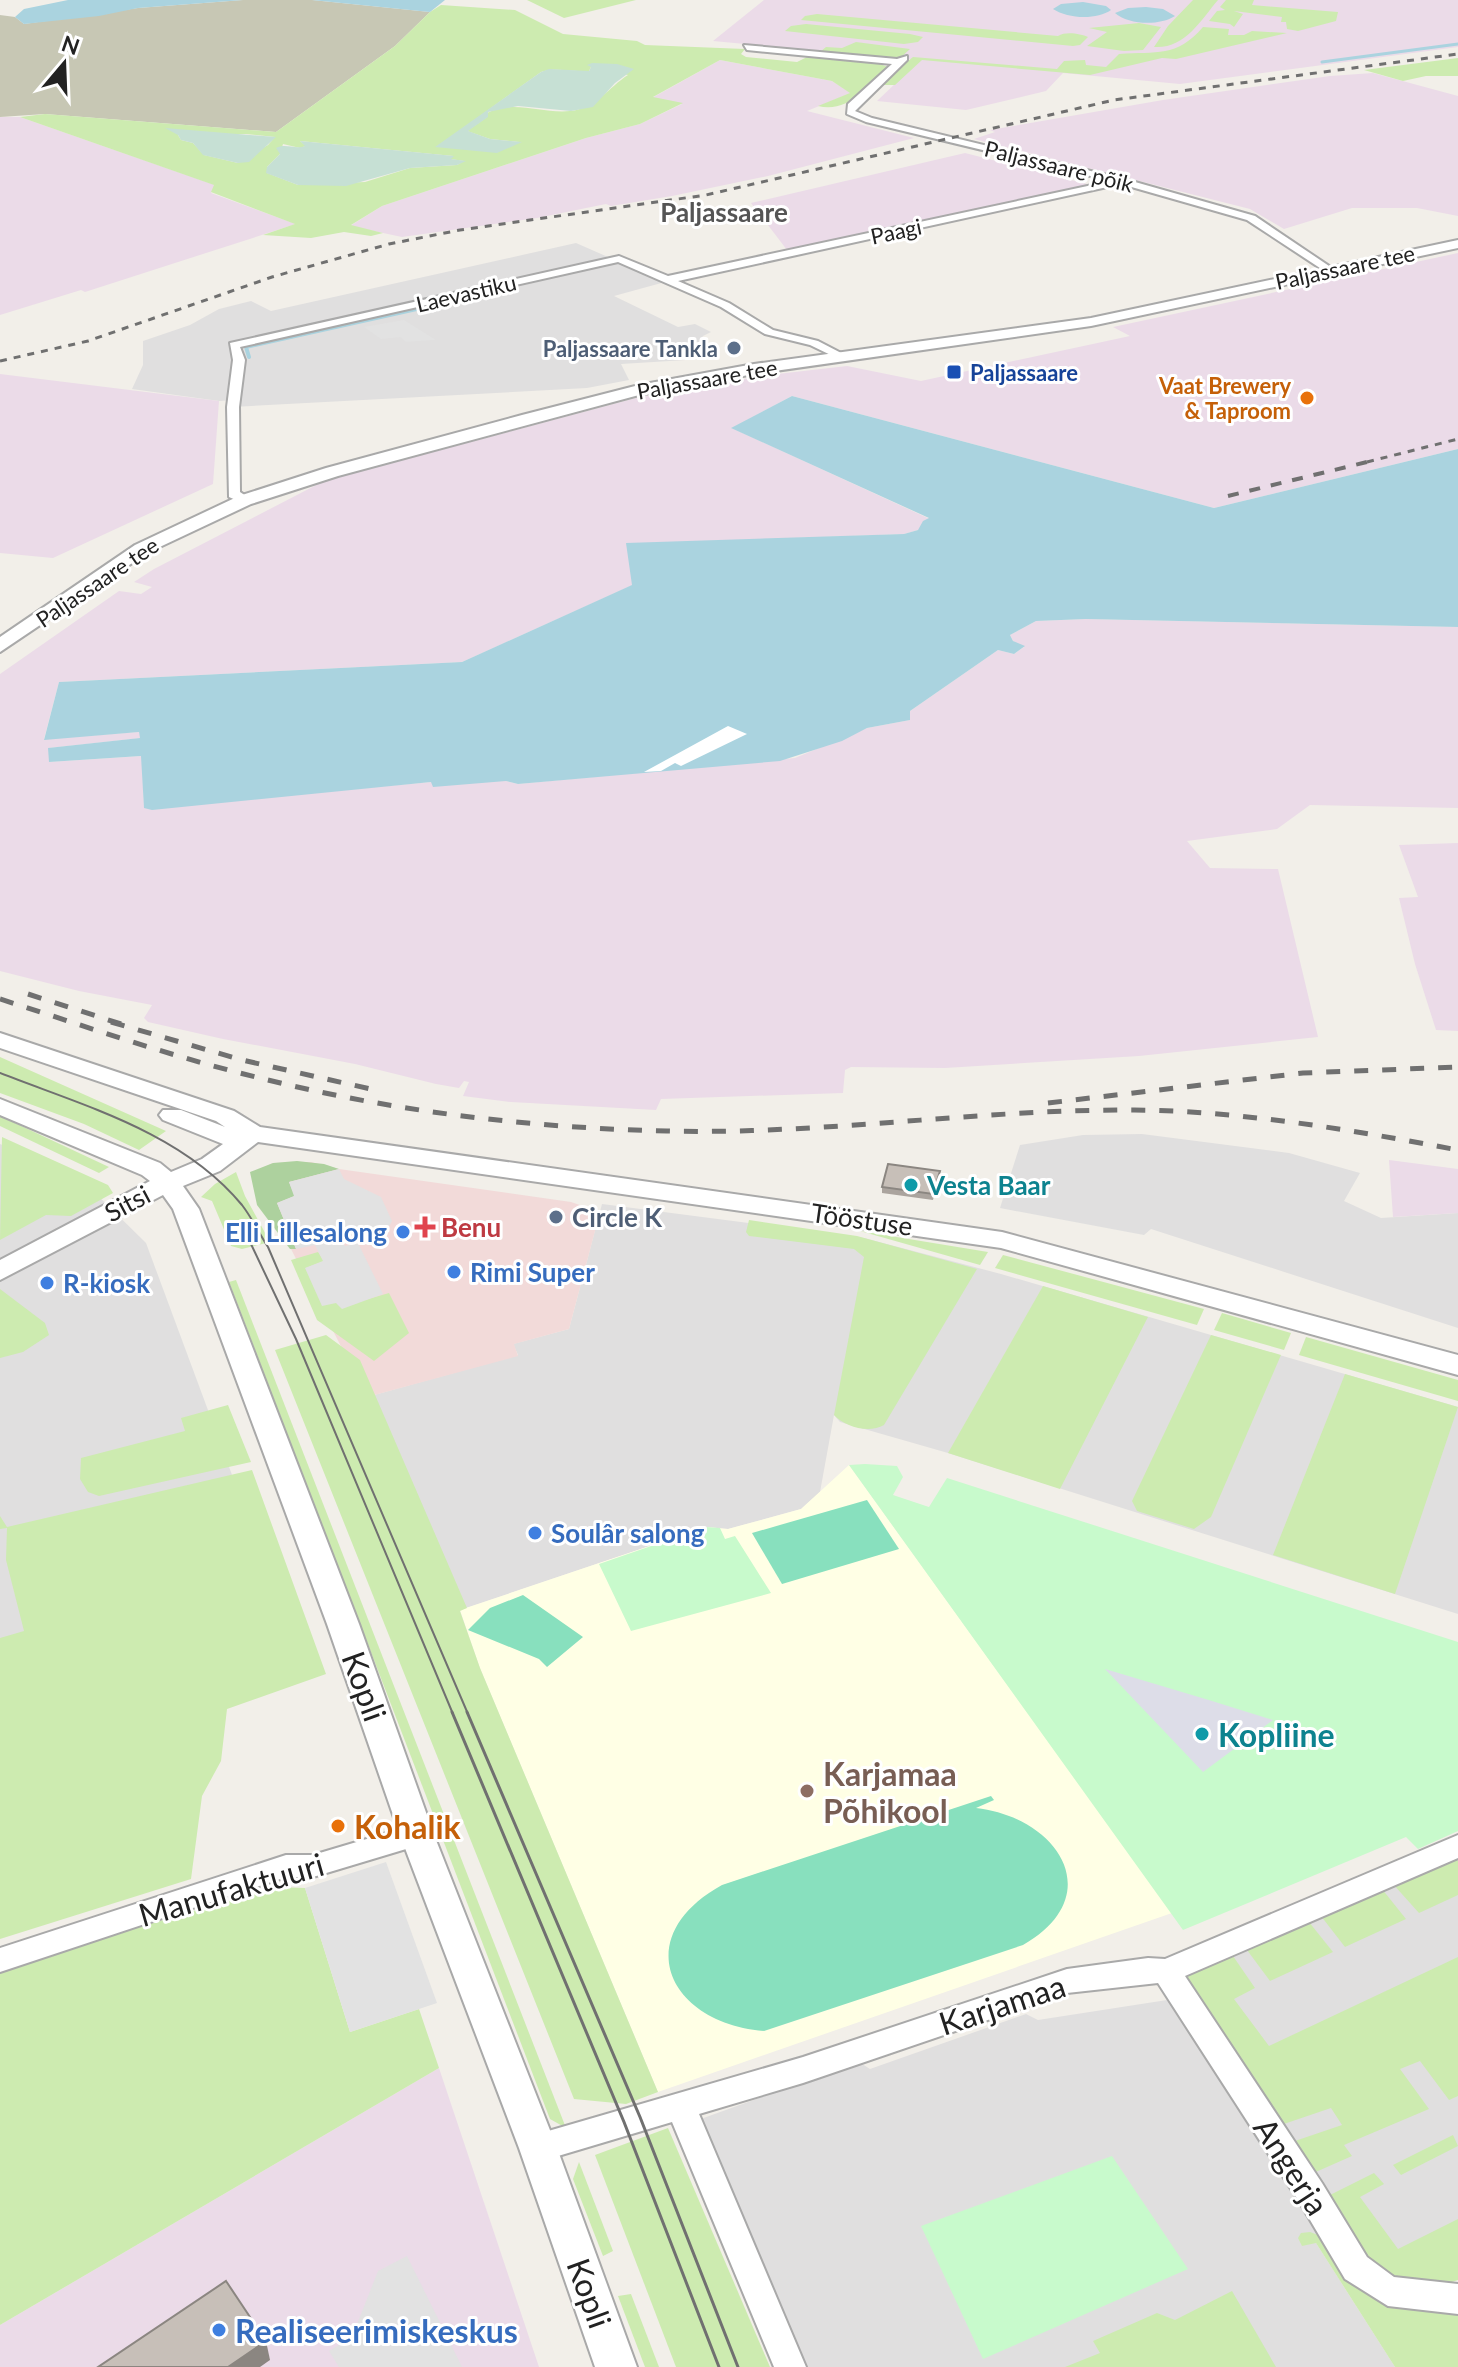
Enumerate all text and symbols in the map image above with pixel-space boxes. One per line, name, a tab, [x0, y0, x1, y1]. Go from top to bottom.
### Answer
north arrow	[24, 24, 104, 104]
text: N	[58, 29, 83, 60]
street label: Paljassaare põik	[982, 134, 1137, 198]
district label: Paljassaare	[660, 196, 788, 228]
street label: Paagi	[868, 212, 924, 250]
street label: Paljassaare tee	[1273, 239, 1417, 295]
street label: Laevastiku	[413, 268, 519, 318]
place label: Paljassaare Tankla	[543, 335, 718, 362]
marker: Paljassaare Tankla	[725, 339, 743, 357]
street label: Paljassaare tee	[635, 353, 779, 405]
place label: Paljassaare	[970, 359, 1078, 386]
marker: Paljassaare	[945, 363, 963, 381]
place label: Vaat Brewery & Taproom	[1158, 372, 1291, 424]
marker: Vaat Brewery & Taproom	[1298, 389, 1316, 407]
street label: Paljassaare tee	[31, 531, 163, 633]
place label: Vesta Baar	[926, 1169, 1051, 1201]
marker: Vesta Baar	[902, 1176, 920, 1194]
street label: Sitsi	[99, 1178, 155, 1228]
street label: Tööstuse	[809, 1196, 915, 1242]
place label: Circle K	[572, 1201, 663, 1233]
marker: Circle K	[547, 1208, 565, 1226]
place label: Benu	[441, 1211, 501, 1243]
place label: Elli Lillesalong	[225, 1216, 387, 1248]
marker: Benu	[416, 1218, 434, 1236]
marker: Elli Lillesalong	[394, 1223, 412, 1241]
place label: Rimi Super	[470, 1256, 595, 1288]
marker: Rimi Super	[445, 1263, 463, 1281]
place label: R-kiosk	[63, 1267, 150, 1299]
marker: R-kiosk	[38, 1274, 56, 1292]
place label: Soulâr salong	[551, 1517, 705, 1549]
marker: Soulâr salong	[526, 1524, 544, 1542]
street label: Kopli	[334, 1646, 396, 1726]
place label: Kopliine	[1218, 1715, 1335, 1754]
marker: Kopliine	[1193, 1725, 1211, 1743]
place label: Karjamaa Põhikool	[823, 1754, 957, 1830]
marker: Karjamaa Põhikool	[798, 1782, 816, 1800]
place label: Kohalik	[354, 1807, 462, 1846]
marker: Kohalik	[329, 1817, 347, 1835]
street label: Manufaktuuri	[134, 1844, 328, 1934]
street label: Karjamaa	[934, 1965, 1070, 2043]
street label: Angerja	[1246, 2110, 1338, 2222]
street label: Kopli	[559, 2253, 621, 2333]
place label: Realiseerimiskeskus	[235, 2311, 518, 2350]
marker: Realiseerimiskeskus	[210, 2321, 228, 2339]

